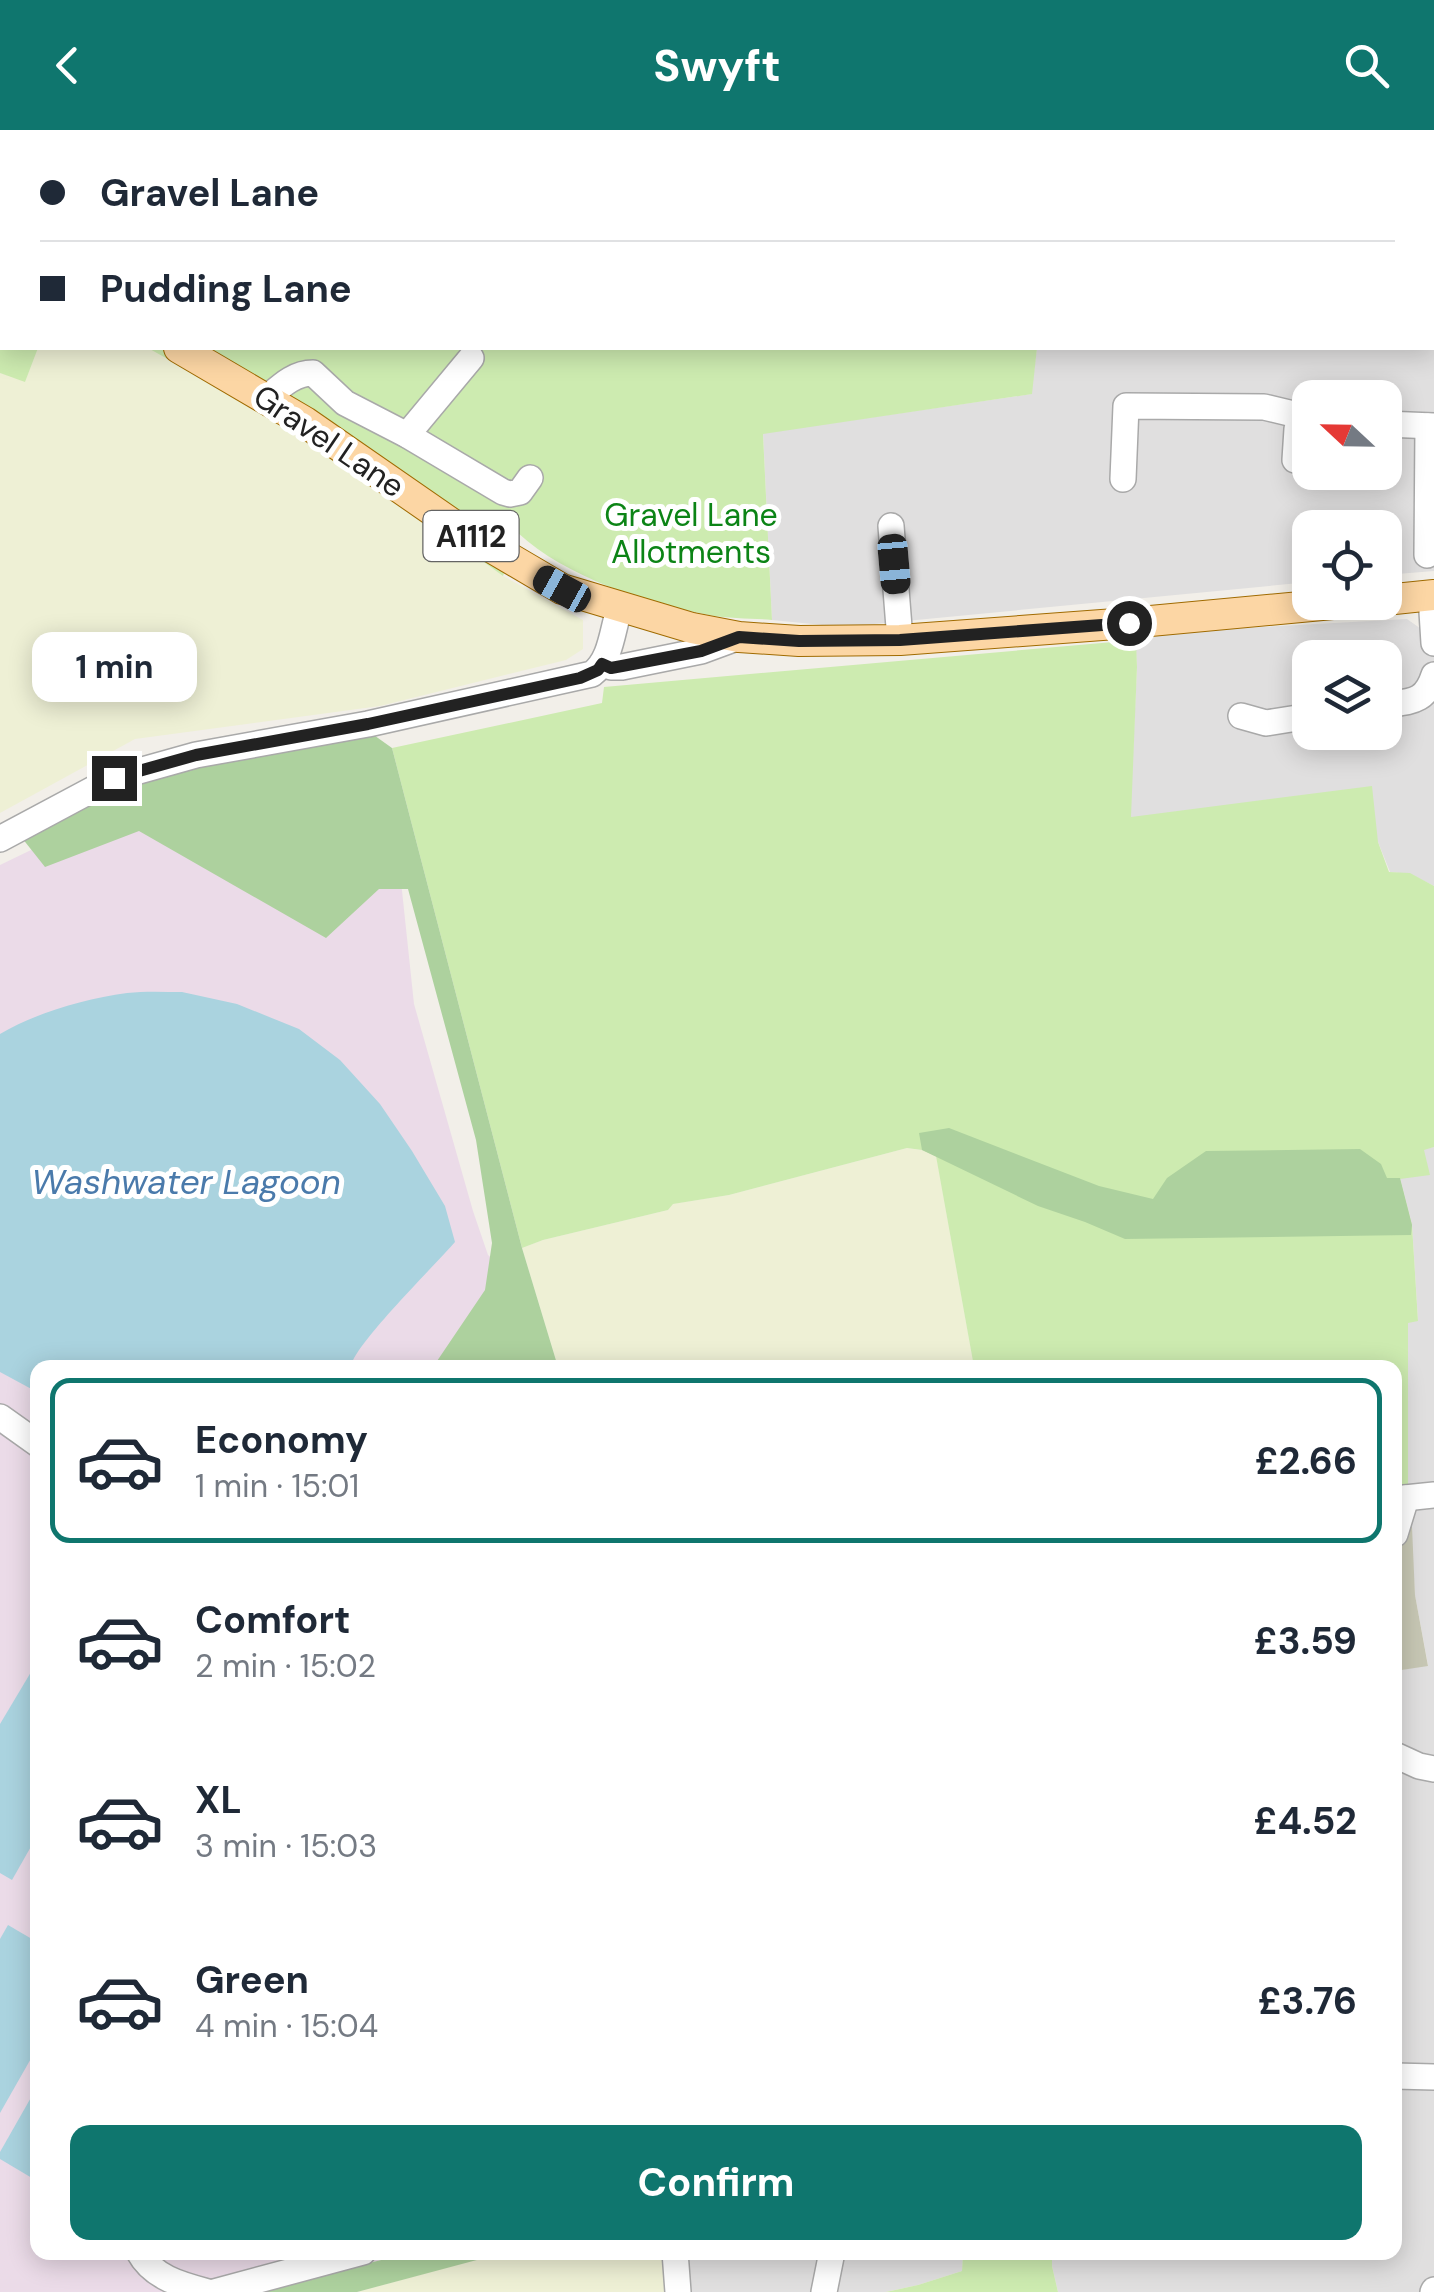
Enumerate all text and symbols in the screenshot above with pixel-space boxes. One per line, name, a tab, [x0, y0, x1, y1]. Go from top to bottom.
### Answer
text: Swyft	[653, 36, 781, 95]
icon: back	[40, 38, 95, 93]
icon: search	[1339, 38, 1394, 93]
text: Gravel Lane	[100, 168, 319, 218]
text: Pudding Lane	[100, 264, 352, 314]
street label: Gravel Lane	[245, 375, 413, 507]
north arrow	[1292, 380, 1402, 490]
map controls	[1292, 380, 1402, 750]
park label: Gravel Lane Allotments	[604, 494, 778, 573]
button: locate	[1292, 510, 1402, 620]
road number: A1112	[424, 511, 518, 561]
car	[876, 533, 912, 595]
car	[528, 561, 596, 617]
route start	[1107, 601, 1152, 646]
callout: 1 min	[32, 633, 196, 703]
button: layers	[1292, 640, 1402, 750]
text: 1 min	[76, 646, 153, 688]
route end	[92, 756, 137, 801]
water label: Washwater Lagoon	[31, 1159, 341, 1205]
text: Economy	[195, 1415, 368, 1465]
icon: car	[75, 1416, 165, 1506]
text: £2.66	[1255, 1436, 1357, 1486]
text: 1 min · 15:01	[195, 1465, 359, 1507]
text: Comfort	[195, 1595, 351, 1645]
icon: car	[75, 1596, 165, 1686]
text: £3.59	[1254, 1616, 1357, 1666]
text: 2 min · 15:02	[195, 1645, 376, 1687]
text: XL	[195, 1775, 242, 1825]
icon: car	[75, 1776, 165, 1866]
text: £4.52	[1254, 1796, 1357, 1846]
text: 3 min · 15:03	[195, 1825, 377, 1867]
text: Green	[195, 1955, 309, 2005]
icon: car	[75, 1956, 165, 2046]
text: £3.76	[1258, 1976, 1357, 2026]
text: 4 min · 15:04	[195, 2005, 378, 2047]
button: Confirm	[70, 2125, 1362, 2240]

